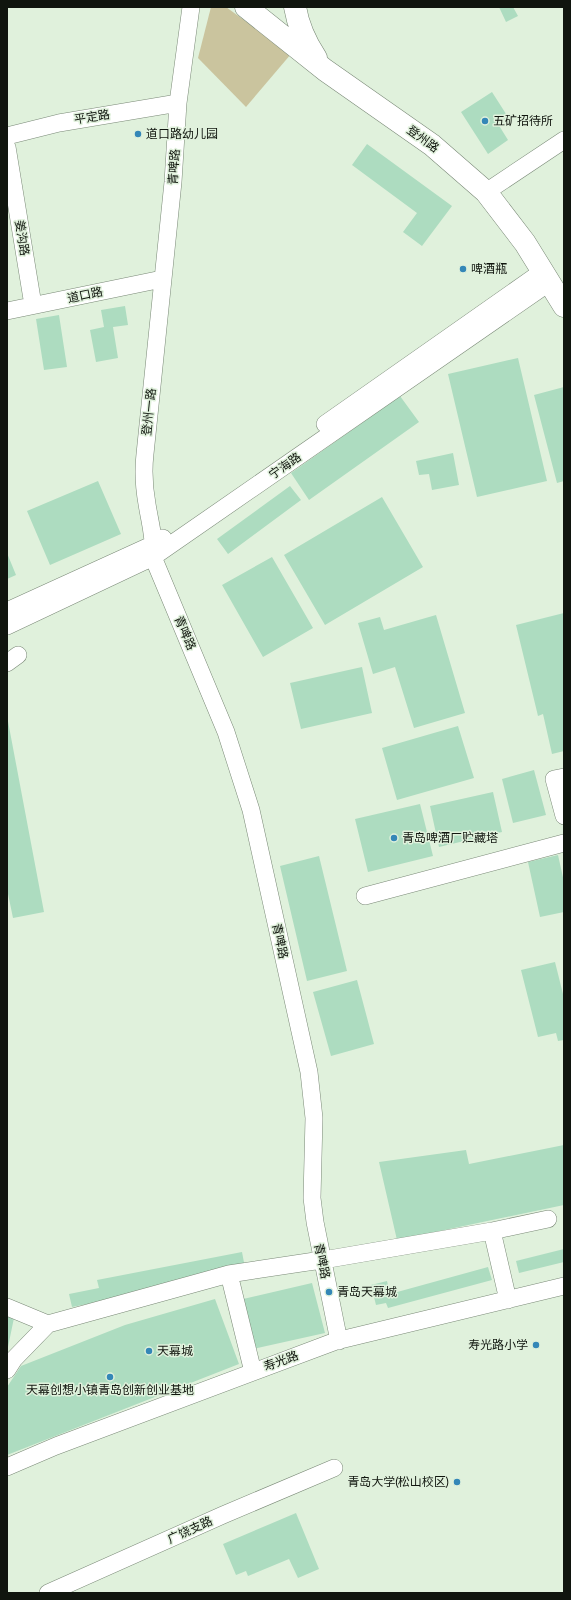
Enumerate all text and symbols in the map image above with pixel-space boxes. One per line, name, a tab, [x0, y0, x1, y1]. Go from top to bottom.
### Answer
street label: 平定路	[73, 107, 111, 127]
place label: 五矿招待所	[493, 114, 553, 128]
marker: 五矿招待所	[480, 116, 490, 126]
street label: 登州路	[404, 123, 442, 155]
place label: 道口路幼儿园	[146, 127, 218, 141]
marker: 道口路幼儿园	[133, 129, 143, 139]
street label: 青啤路	[166, 149, 182, 185]
street label: 姜沟路	[12, 219, 32, 257]
place label: 啤酒瓶	[471, 262, 507, 276]
marker: 啤酒瓶	[458, 264, 468, 274]
street label: 道口路	[66, 284, 104, 306]
street label: 登州一路	[140, 387, 158, 437]
street label: 宁海路	[266, 450, 304, 482]
street label: 青啤路	[172, 614, 198, 652]
place label: 青岛啤酒厂贮藏塔	[402, 831, 498, 845]
marker: 青岛啤酒厂贮藏塔	[389, 833, 399, 843]
street label: 青啤路	[269, 922, 291, 960]
street label: 青啤路	[311, 1242, 333, 1280]
place label: 青岛天幕城	[337, 1285, 397, 1299]
marker: 青岛天幕城	[324, 1287, 334, 1297]
place label: 寿光路小学	[468, 1338, 528, 1352]
marker: 寿光路小学	[531, 1340, 541, 1350]
place label: 天幕城	[157, 1344, 193, 1358]
marker: 天幕城	[144, 1346, 154, 1356]
street label: 寿光路	[262, 1348, 300, 1374]
marker: 天幕创想小镇青岛创新创业基地	[105, 1372, 115, 1382]
place label: 天幕创想小镇青岛创新创业基地	[26, 1383, 194, 1397]
place label: 青岛大学(松山校区)	[347, 1475, 449, 1489]
marker: 青岛大学(松山校区)	[452, 1477, 462, 1487]
street label: 广饶支路	[165, 1514, 215, 1546]

